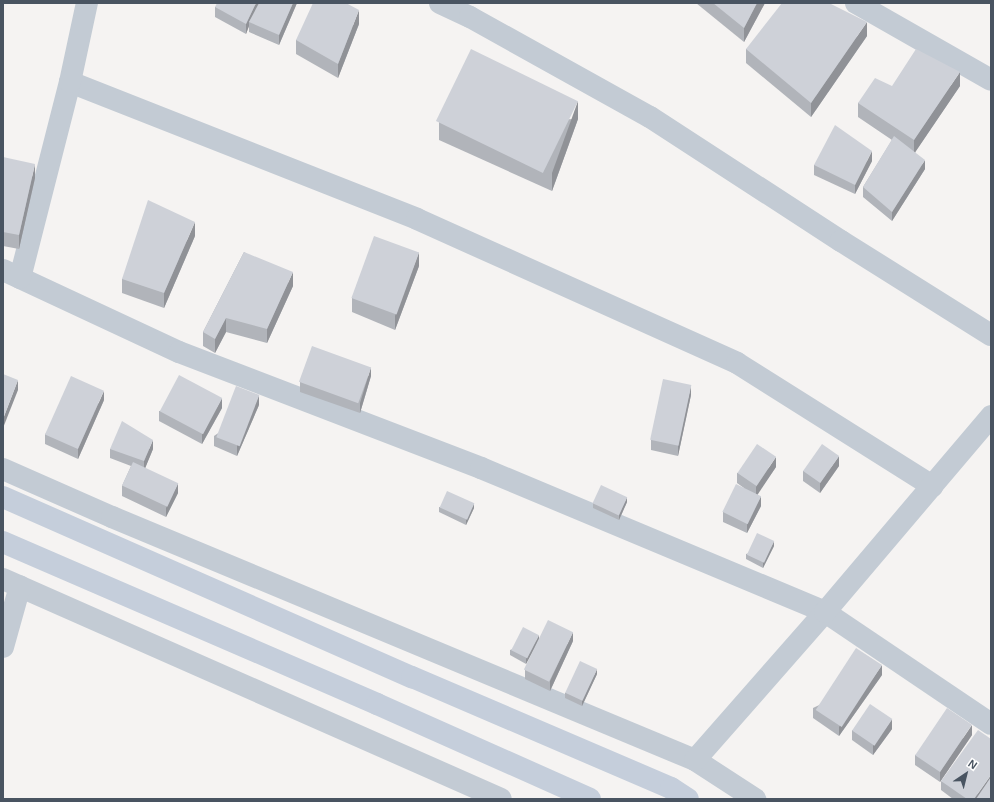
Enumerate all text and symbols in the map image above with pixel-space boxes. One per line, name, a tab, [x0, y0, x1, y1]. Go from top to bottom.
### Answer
north arrow	[946, 754, 986, 794]
text: N	[966, 757, 980, 771]

